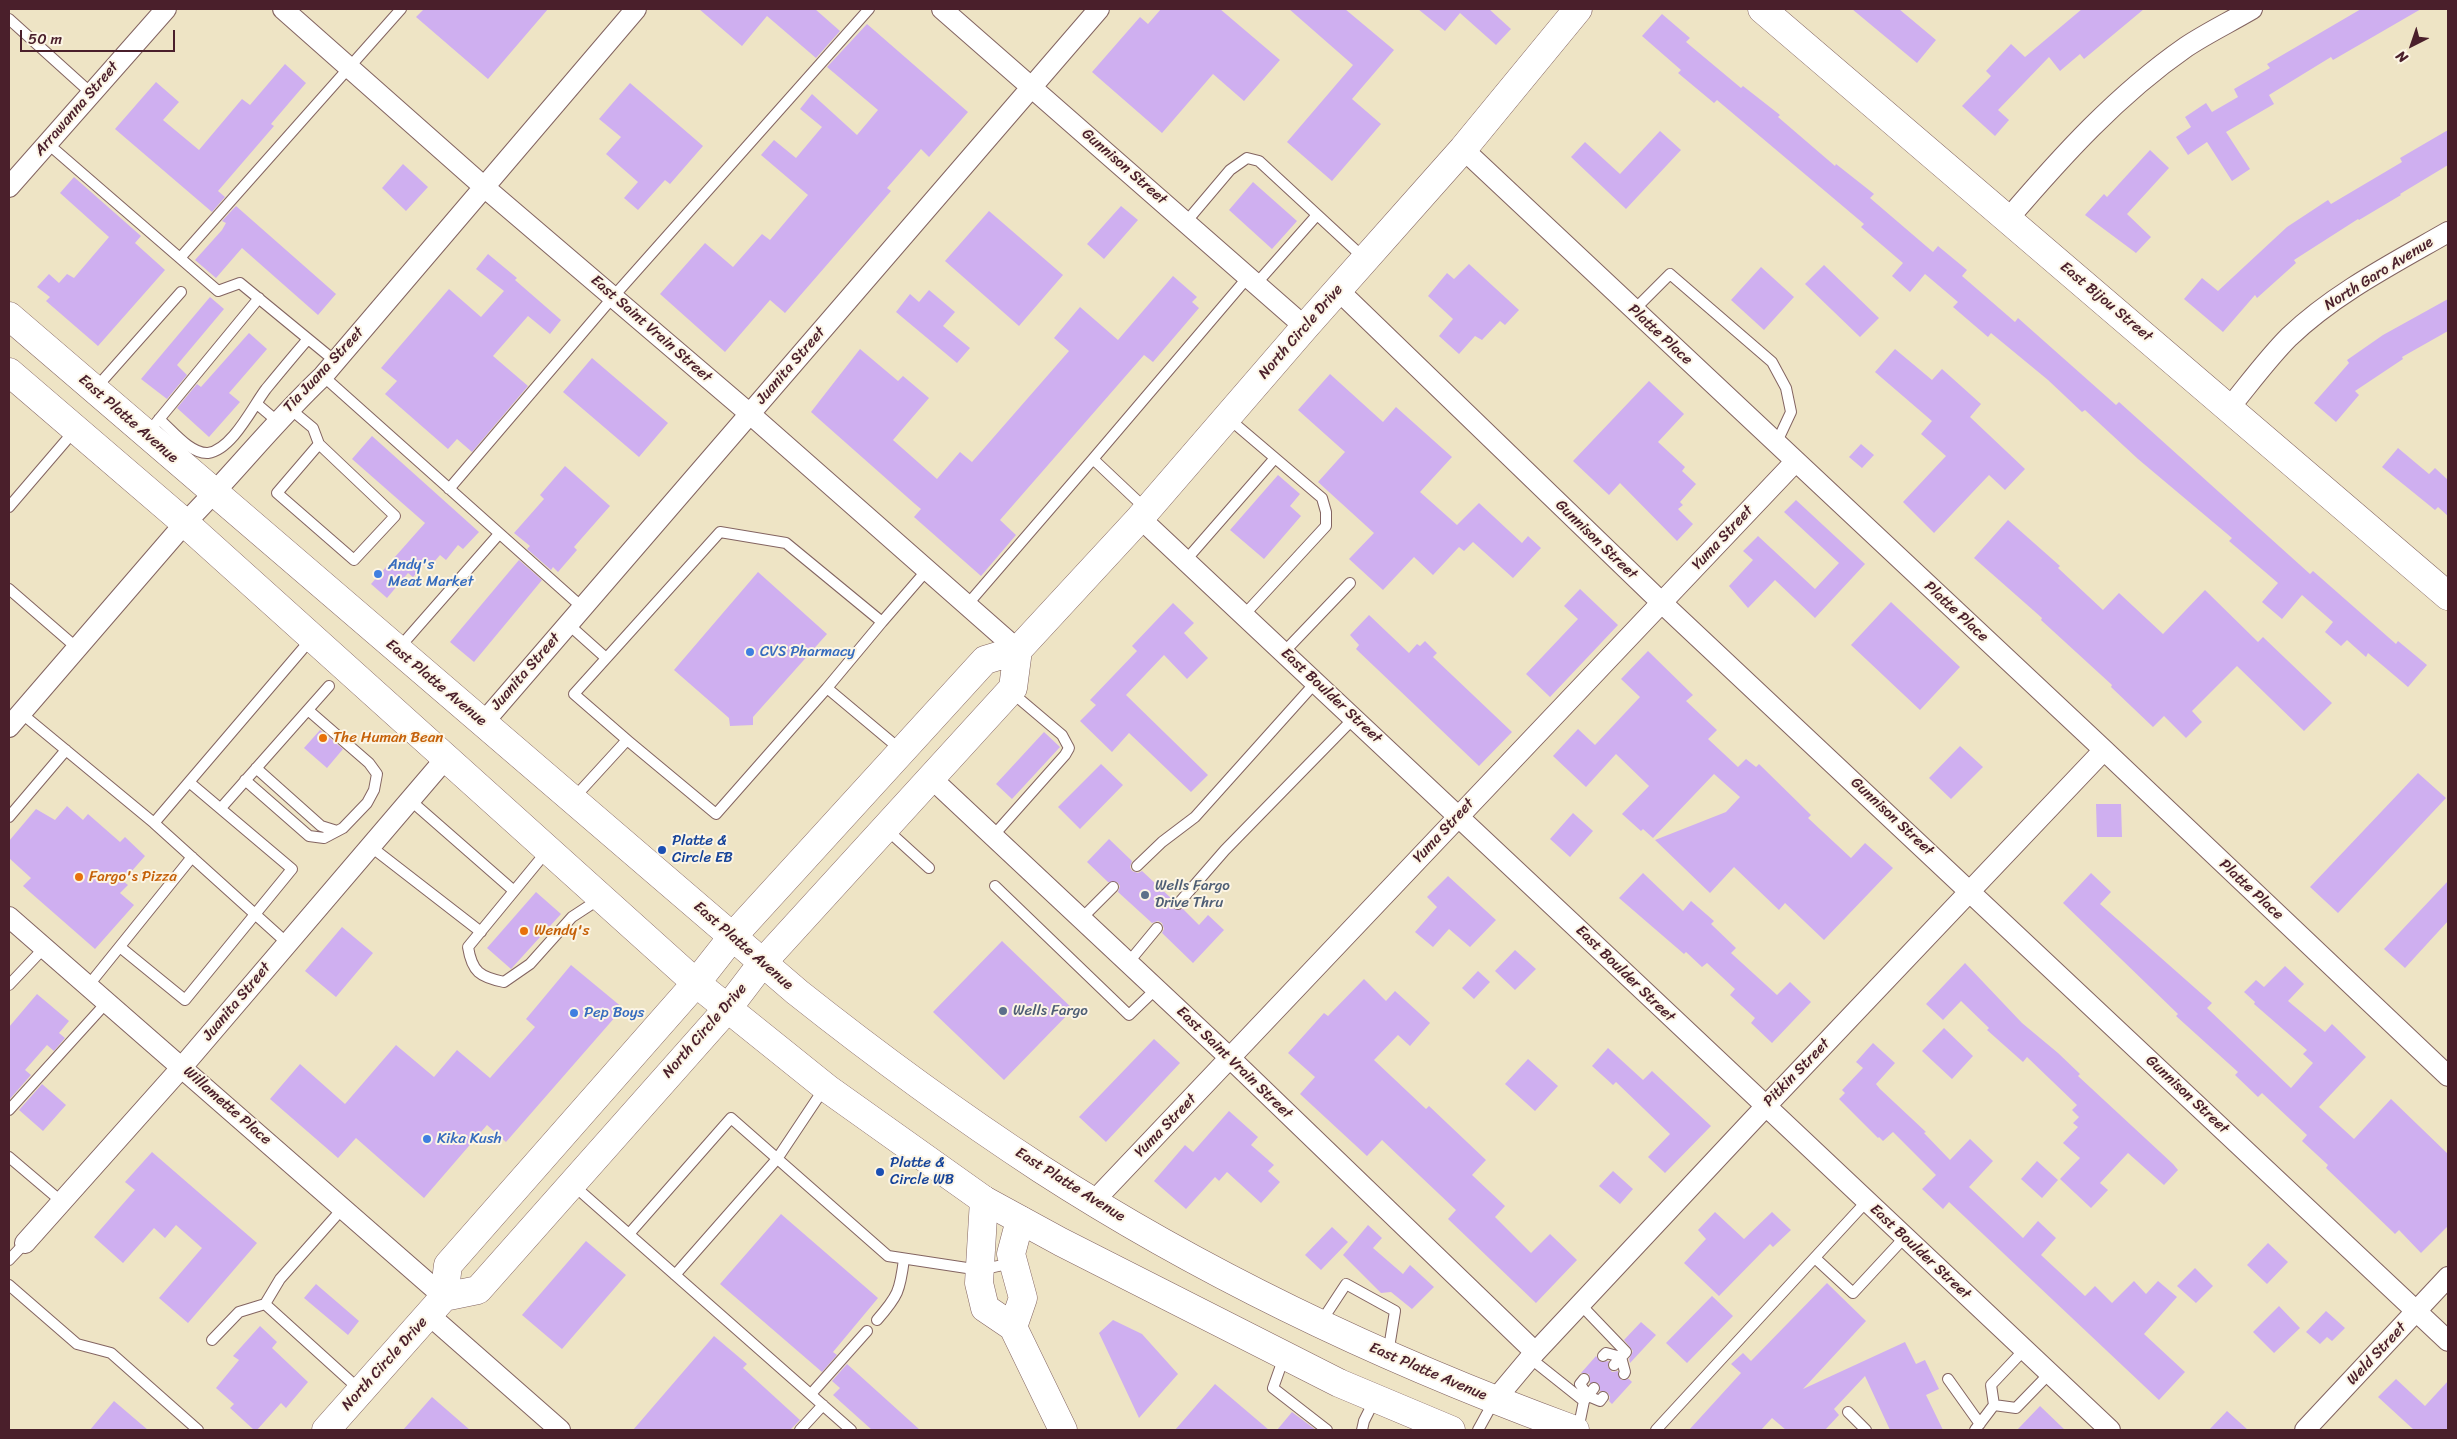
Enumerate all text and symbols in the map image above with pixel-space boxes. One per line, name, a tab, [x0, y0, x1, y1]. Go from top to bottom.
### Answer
scale bar	[22, 20, 178, 52]
north arrow	[2387, 20, 2437, 70]
text: 50 m	[28, 26, 62, 52]
text: N	[2390, 44, 2414, 69]
street label: Arrawanna Street	[31, 58, 123, 160]
street label: Gunnison Street	[1078, 125, 1170, 209]
street label: North Garo Avenue	[2321, 233, 2437, 315]
street label: East Bijou Street	[2056, 258, 2156, 346]
street label: East Saint Vrain Street	[587, 272, 715, 386]
street label: North Circle Drive	[1255, 281, 1347, 383]
street label: Platte Place	[1624, 301, 1696, 369]
street label: Tia Juana Street	[280, 324, 368, 416]
street label: Juanita Street	[753, 324, 829, 408]
street label: East Platte Avenue	[75, 371, 181, 467]
street label: Gunnison Street	[1551, 496, 1641, 584]
street label: Yuma Street	[1689, 502, 1757, 574]
place label: Andy's Meat Market	[388, 556, 474, 591]
marker: Andy's Meat Market	[372, 568, 384, 580]
street label: Platte Place	[1920, 578, 1992, 646]
street label: Juanita Street	[488, 630, 564, 714]
street label: East Platte Avenue	[382, 636, 490, 730]
place label: CVS Pharmacy	[760, 643, 855, 661]
street label: East Boulder Street	[1277, 645, 1385, 747]
marker: CVS Pharmacy	[744, 646, 756, 658]
place label: The Human Bean	[333, 729, 443, 747]
marker: The Human Bean	[317, 732, 329, 744]
street label: Gunnison Street	[1847, 774, 1937, 860]
street label: Yuma Street	[1410, 795, 1478, 867]
place label: Platte & Circle EB	[672, 832, 733, 867]
marker: Platte & Circle EB	[656, 844, 668, 856]
street label: Platte Place	[2215, 856, 2287, 924]
place label: Fargo's Pizza	[89, 868, 177, 886]
marker: Fargo's Pizza	[73, 871, 85, 883]
place label: Wells Fargo Drive Thru	[1155, 877, 1230, 912]
marker: Wells Fargo Drive Thru	[1139, 889, 1151, 901]
street label: East Platte Avenue	[690, 898, 796, 994]
place label: Wendy's	[534, 922, 589, 940]
street label: East Boulder Street	[1571, 922, 1679, 1026]
marker: Wendy's	[518, 925, 530, 937]
street label: Juanita Street	[199, 959, 275, 1045]
street label: North Circle Drive	[659, 980, 751, 1082]
place label: Wells Fargo	[1013, 1002, 1088, 1020]
street label: East Saint Vrain Street	[1172, 1003, 1296, 1123]
place label: Pep Boys	[584, 1004, 644, 1022]
marker: Wells Fargo	[997, 1005, 1009, 1017]
marker: Pep Boys	[568, 1007, 580, 1019]
street label: Pitkin Street	[1760, 1035, 1834, 1111]
street label: Gunnison Street	[2142, 1052, 2232, 1138]
street label: Willamette Place	[179, 1063, 275, 1149]
street label: Yuma Street	[1131, 1091, 1201, 1161]
place label: Kika Kush	[437, 1130, 502, 1148]
marker: Kika Kush	[421, 1133, 433, 1145]
street label: East Platte Avenue	[1012, 1144, 1128, 1226]
place label: Platte & Circle WB	[890, 1154, 954, 1189]
marker: Platte & Circle WB	[874, 1166, 886, 1178]
street label: East Boulder Street	[1866, 1201, 1974, 1303]
street label: North Circle Drive	[338, 1314, 432, 1414]
street label: Weld Street	[2343, 1319, 2411, 1389]
street label: East Platte Avenue	[1366, 1339, 1490, 1405]

